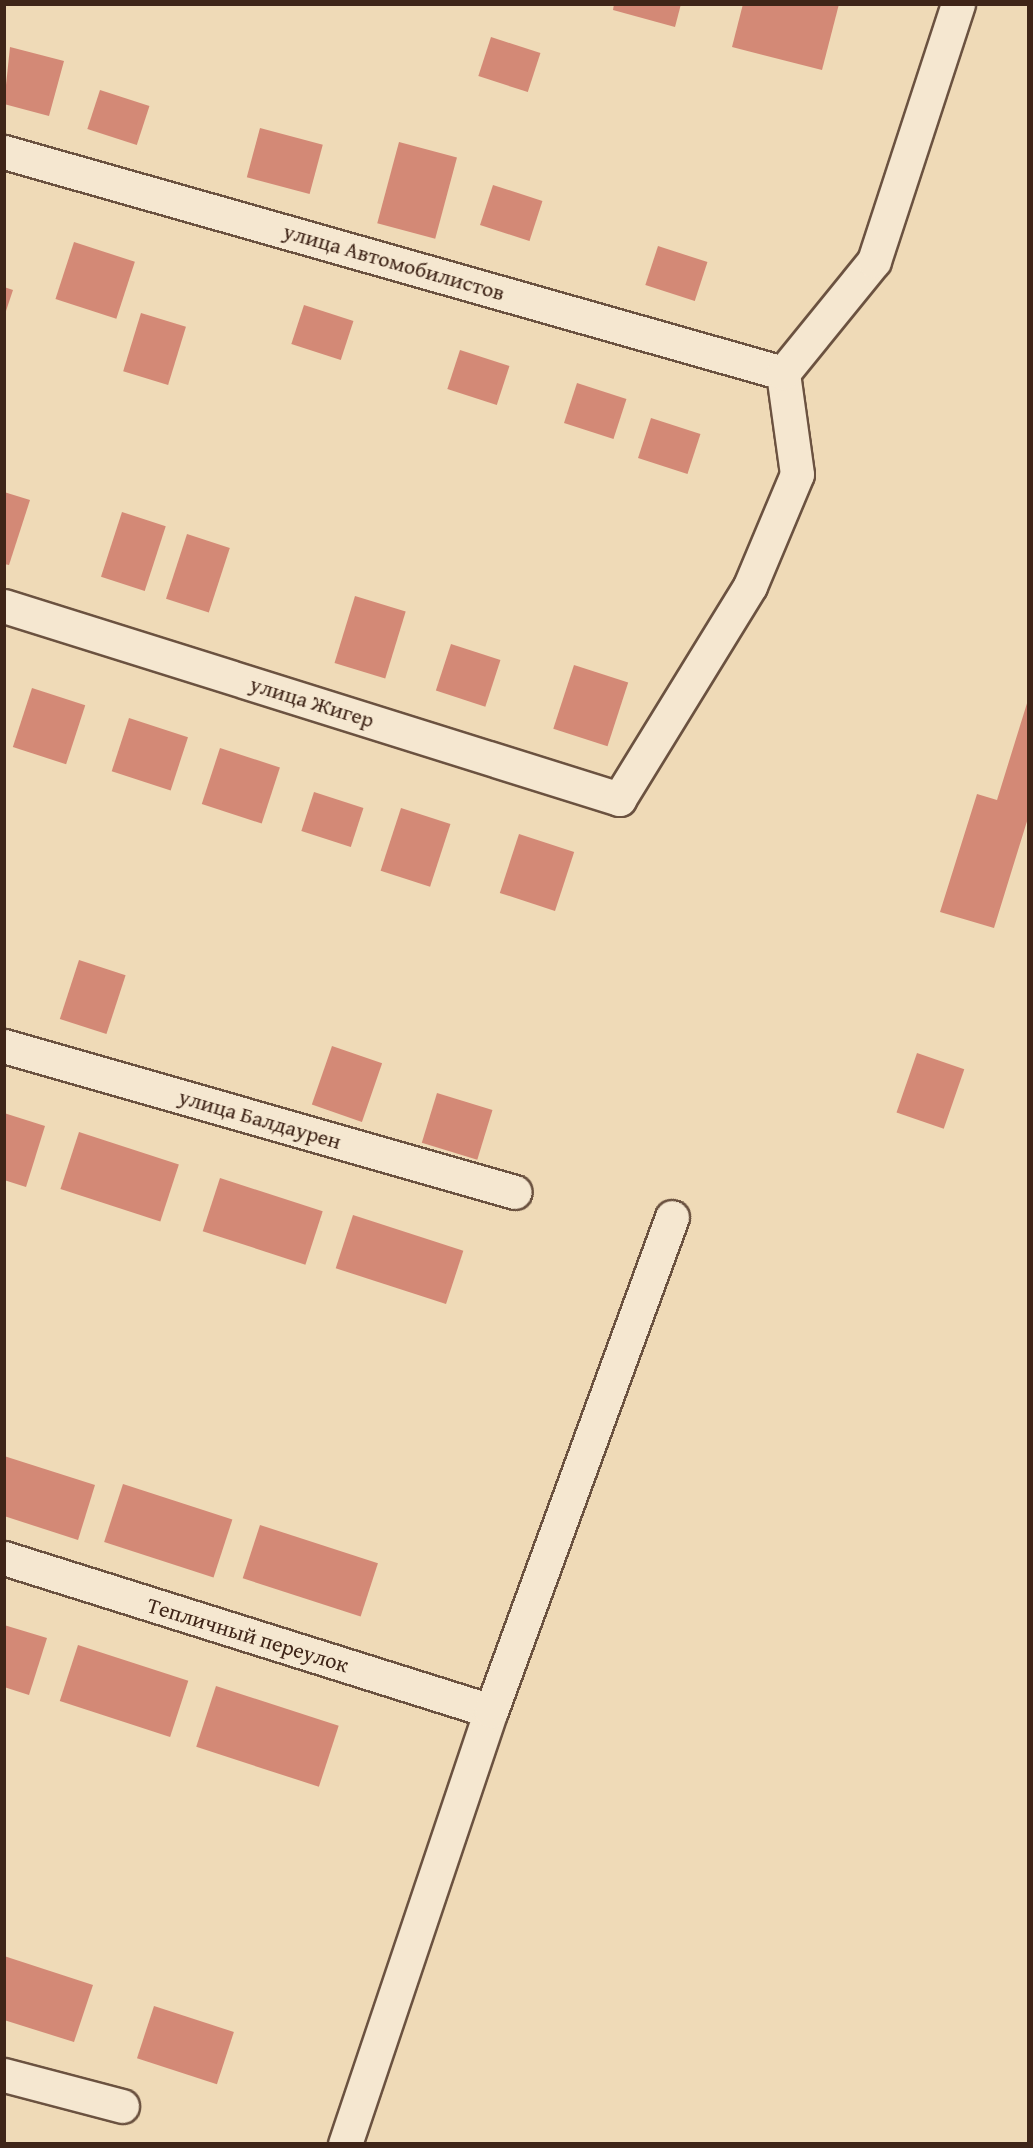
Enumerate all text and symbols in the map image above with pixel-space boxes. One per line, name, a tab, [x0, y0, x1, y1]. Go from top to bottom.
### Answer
street label: улица Автомобилистов	[280, 218, 508, 306]
street label: улица Жигер	[247, 671, 377, 733]
street label: улица Балдаурен	[176, 1083, 344, 1155]
street label: Тепличный переулок	[144, 1592, 352, 1678]

